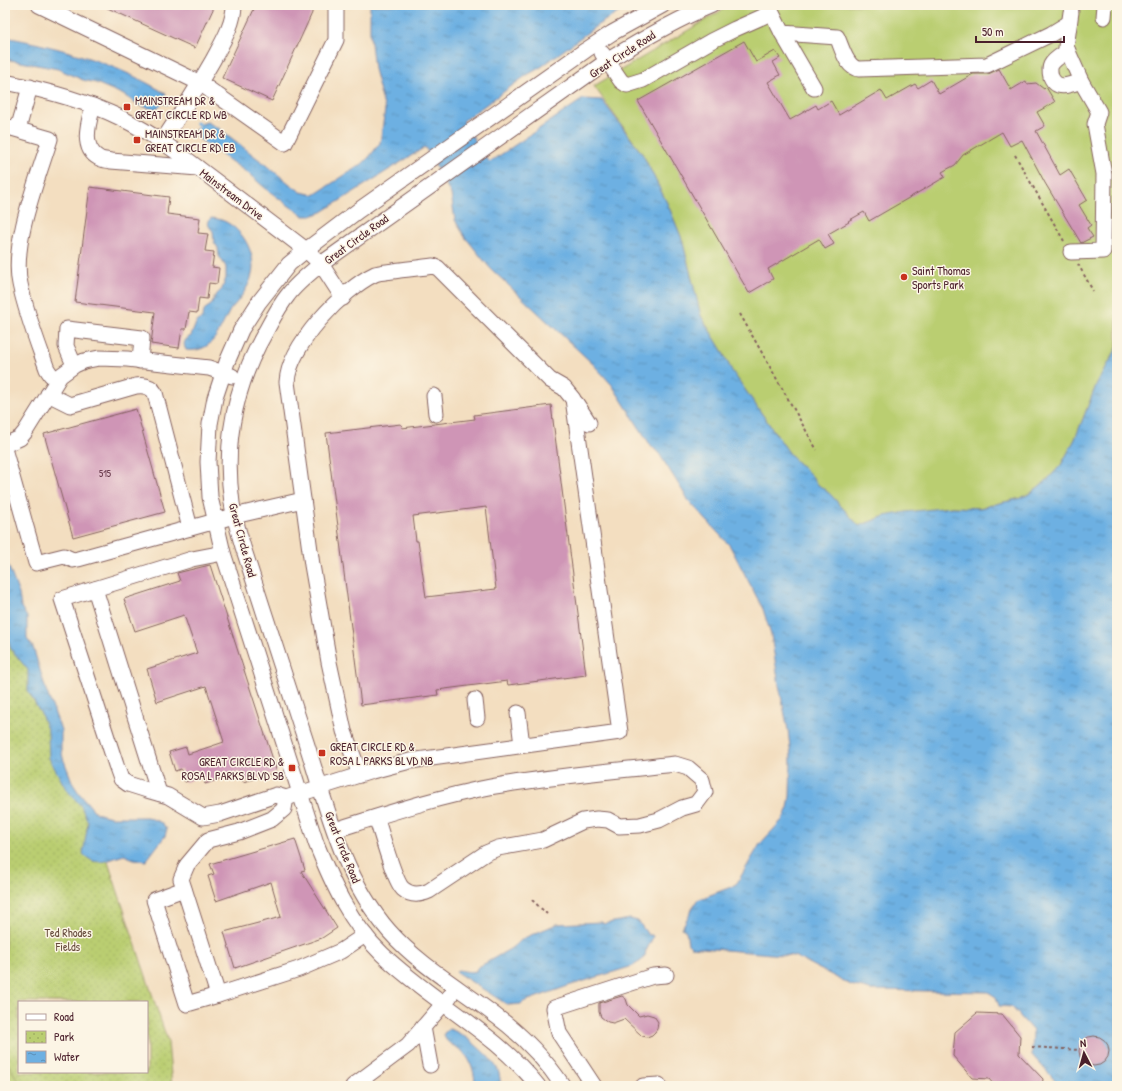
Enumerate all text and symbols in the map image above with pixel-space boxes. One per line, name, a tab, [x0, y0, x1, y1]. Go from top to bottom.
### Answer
scale bar	[976, 18, 1064, 44]
text: 50 m	[982, 23, 1003, 40]
street label: Great Circle Road	[586, 26, 659, 82]
place label: MAINSTREAM DR & GREAT CIRCLE RD WB	[135, 92, 227, 123]
marker: MAINSTREAM DR & GREAT CIRCLE RD WB	[122, 102, 132, 112]
place label: MAINSTREAM DR & GREAT CIRCLE RD EB	[145, 125, 235, 156]
marker: MAINSTREAM DR & GREAT CIRCLE RD EB	[132, 135, 142, 145]
street label: Mainstream Drive	[196, 164, 268, 224]
street label: Great Circle Road	[320, 210, 392, 268]
place label: Saint Thomas Sports Park	[912, 262, 971, 293]
marker: Saint Thomas Sports Park	[899, 272, 909, 282]
house number: 515	[99, 467, 112, 480]
street label: Great Circle Road	[225, 501, 261, 579]
place label: GREAT CIRCLE RD & ROSA L PARKS BLVD NB	[330, 738, 433, 769]
marker: GREAT CIRCLE RD & ROSA L PARKS BLVD NB	[317, 748, 327, 758]
place label: GREAT CIRCLE RD & ROSA L PARKS BLVD SB	[182, 753, 284, 784]
marker: GREAT CIRCLE RD & ROSA L PARKS BLVD SB	[287, 763, 297, 773]
street label: Great Circle Road	[321, 809, 365, 886]
park label: Ted Rhodes Fields	[44, 924, 92, 955]
legend	[18, 1001, 148, 1073]
text: Road	[54, 1008, 74, 1025]
text: Park	[54, 1028, 74, 1045]
north arrow	[1064, 1033, 1104, 1073]
text: N	[1079, 1036, 1087, 1050]
text: Water	[54, 1048, 80, 1065]

